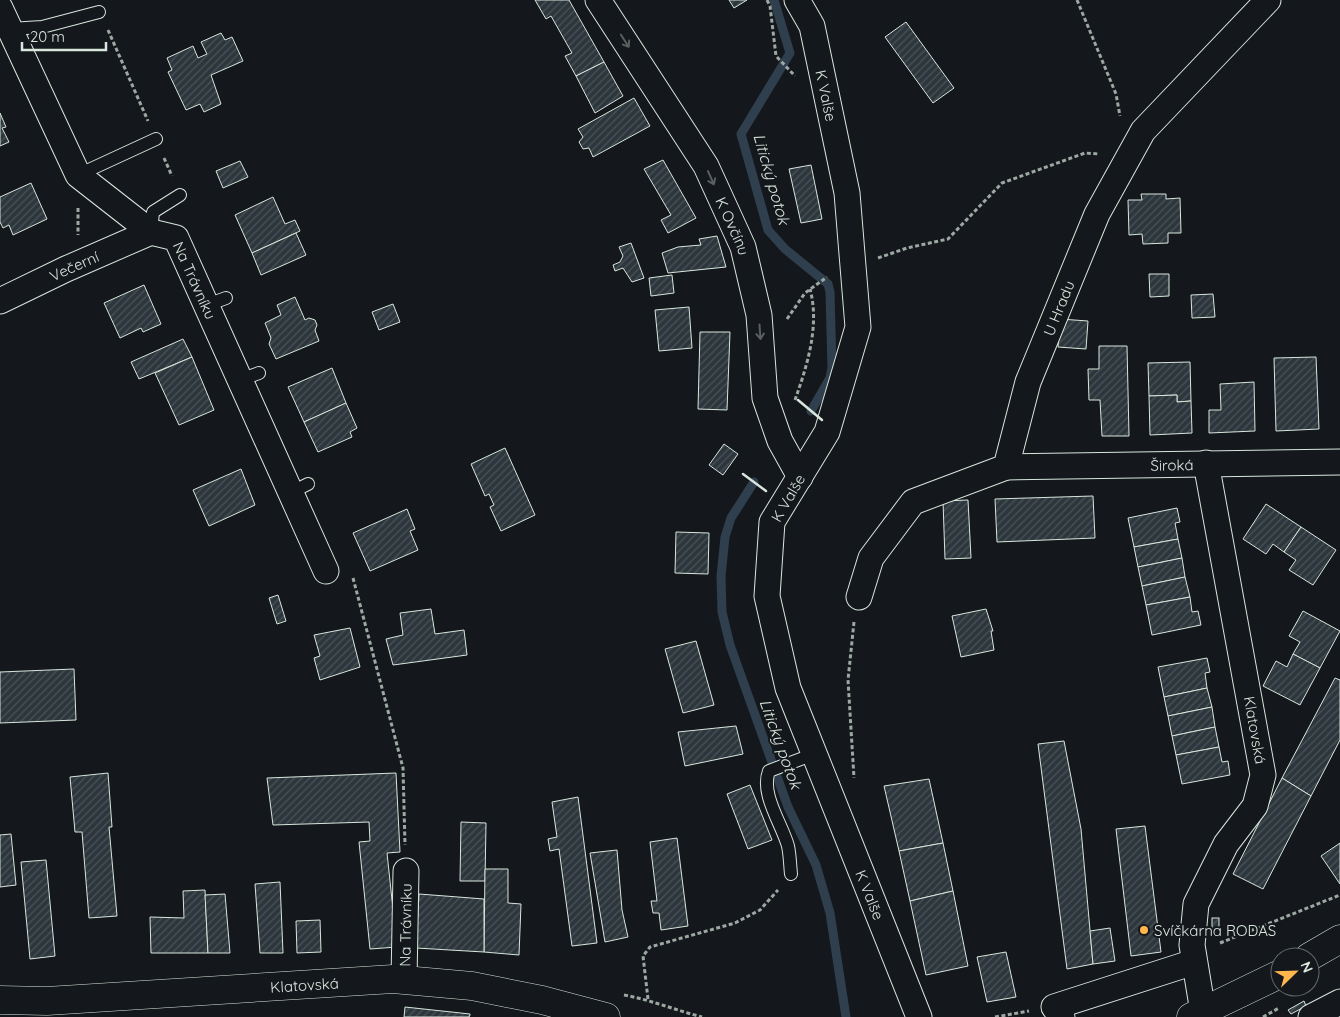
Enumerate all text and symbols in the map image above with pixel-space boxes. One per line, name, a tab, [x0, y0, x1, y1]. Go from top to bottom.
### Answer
scale bar	[22, 20, 106, 52]
text: 20 m	[30, 27, 65, 46]
one-way arrow	[620, 34, 630, 48]
street label: K Valše	[812, 68, 841, 123]
water label: Litický potok	[749, 131, 795, 228]
one-way arrow	[707, 170, 717, 185]
street label: K Ovčínu	[712, 194, 754, 257]
street label: Na Trávníku	[169, 238, 221, 322]
street label: Večerní	[46, 246, 102, 285]
street label: U Hradu	[1039, 277, 1078, 339]
one-way arrow	[755, 324, 765, 340]
street label: Široká	[1150, 455, 1194, 474]
street label: K Valše	[767, 471, 809, 525]
street label: Klatovská	[1240, 695, 1270, 765]
water label: Litický potok	[756, 696, 807, 793]
street label: K Valše	[852, 867, 889, 922]
street label: Na Trávníku	[395, 883, 415, 967]
place label: Svíčkárna RODAS	[1154, 921, 1276, 940]
marker: Svíčkárna RODAS	[1138, 924, 1150, 936]
north arrow	[1270, 947, 1320, 997]
text: N	[1297, 959, 1317, 975]
street label: Klatovská	[270, 973, 339, 996]

